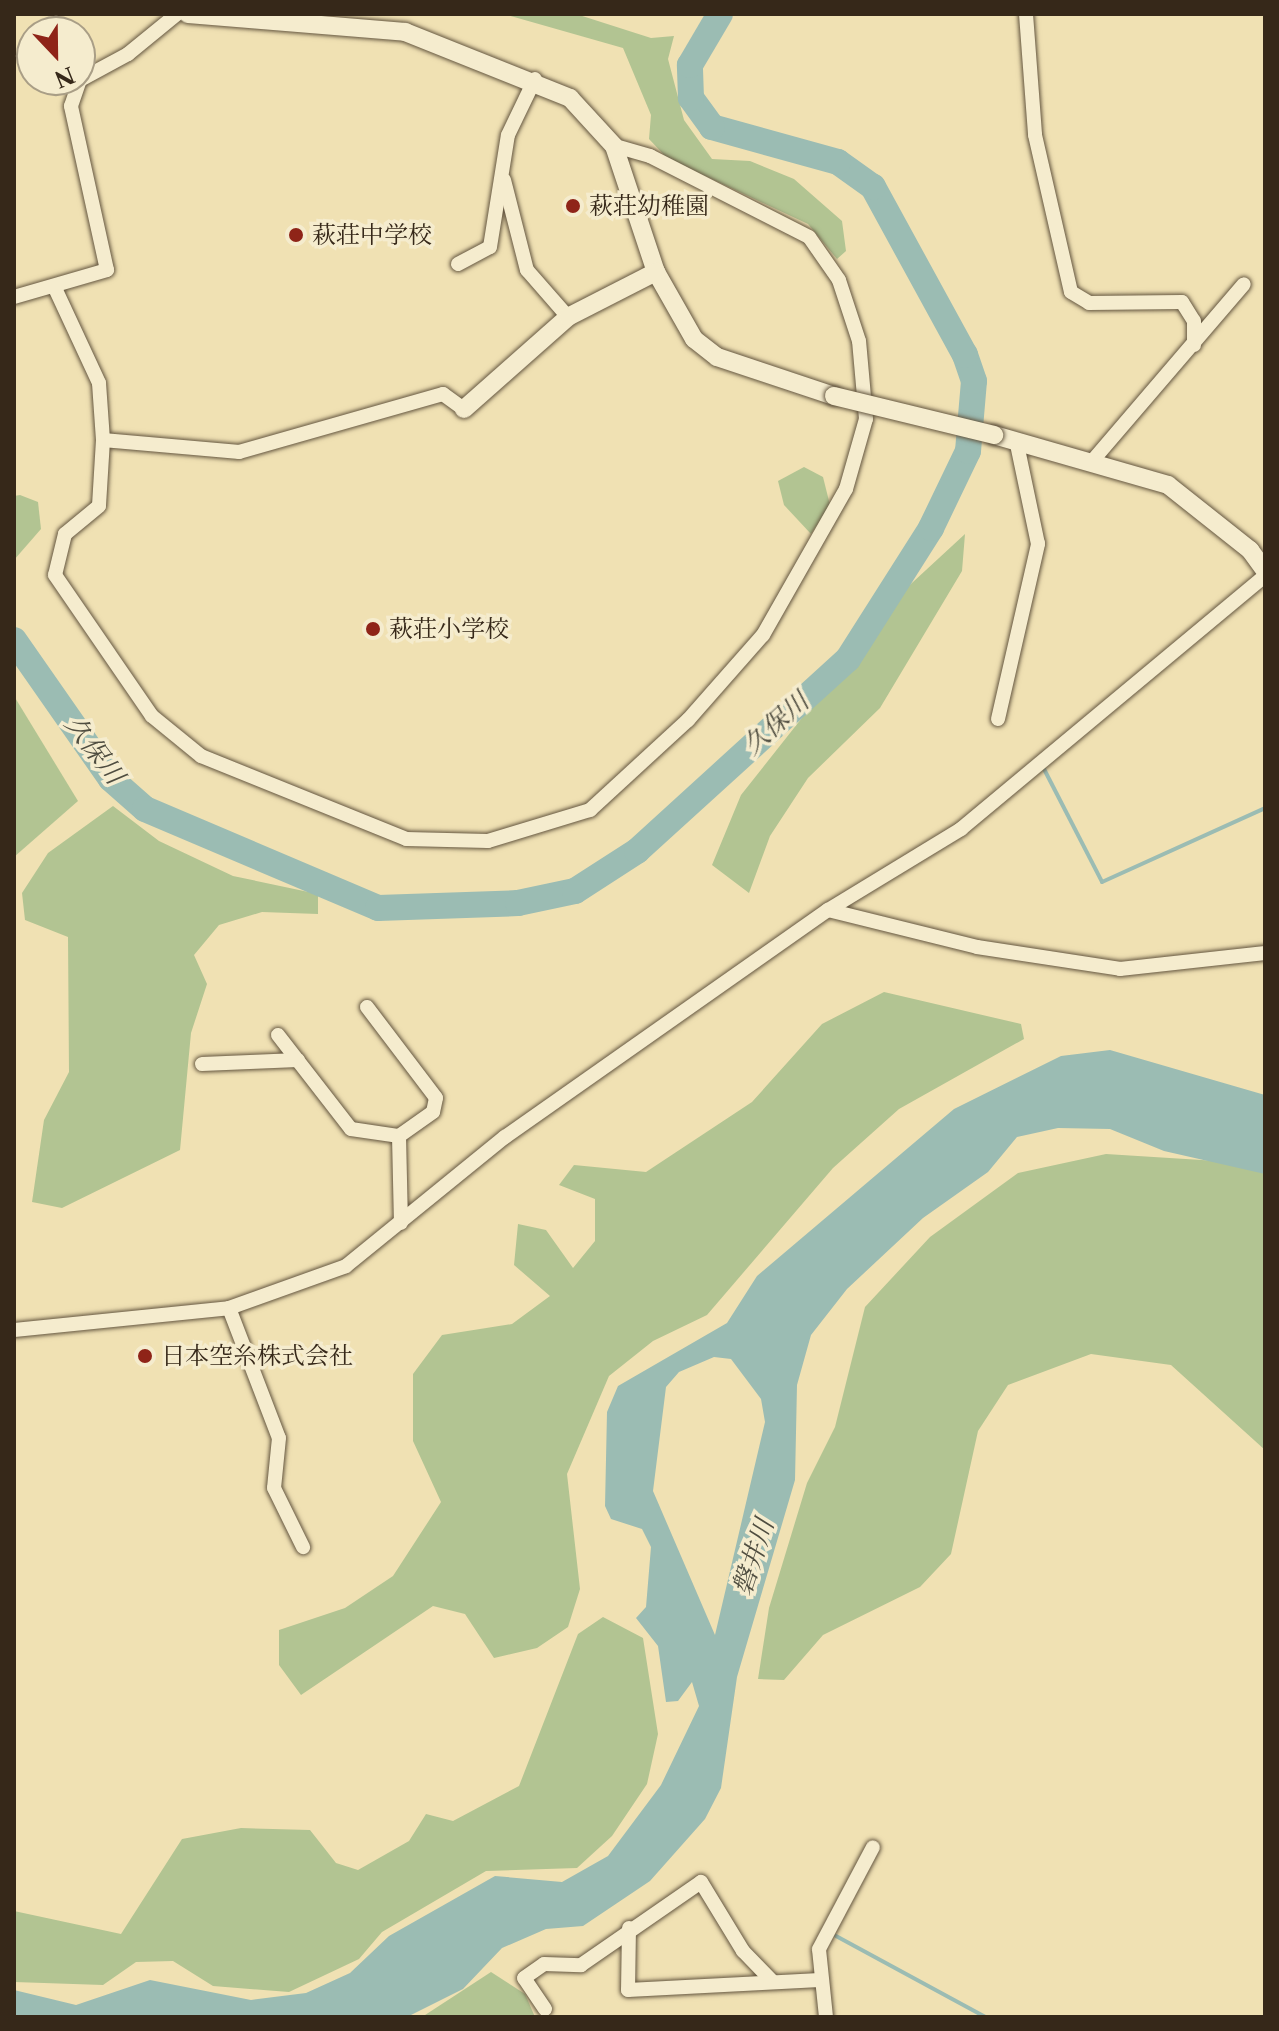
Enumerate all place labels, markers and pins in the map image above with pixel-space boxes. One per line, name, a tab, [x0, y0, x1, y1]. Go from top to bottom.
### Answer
place label: 萩荘幼稚園	[589, 192, 709, 220]
marker: 萩荘幼稚園	[564, 197, 582, 215]
place label: 萩荘中学校	[312, 221, 432, 249]
marker: 萩荘中学校	[287, 226, 305, 244]
place label: 萩荘小学校	[389, 615, 509, 643]
marker: 萩荘小学校	[364, 620, 382, 638]
place label: 日本空糸株式会社	[161, 1342, 353, 1370]
marker: 日本空糸株式会社	[136, 1347, 154, 1365]

